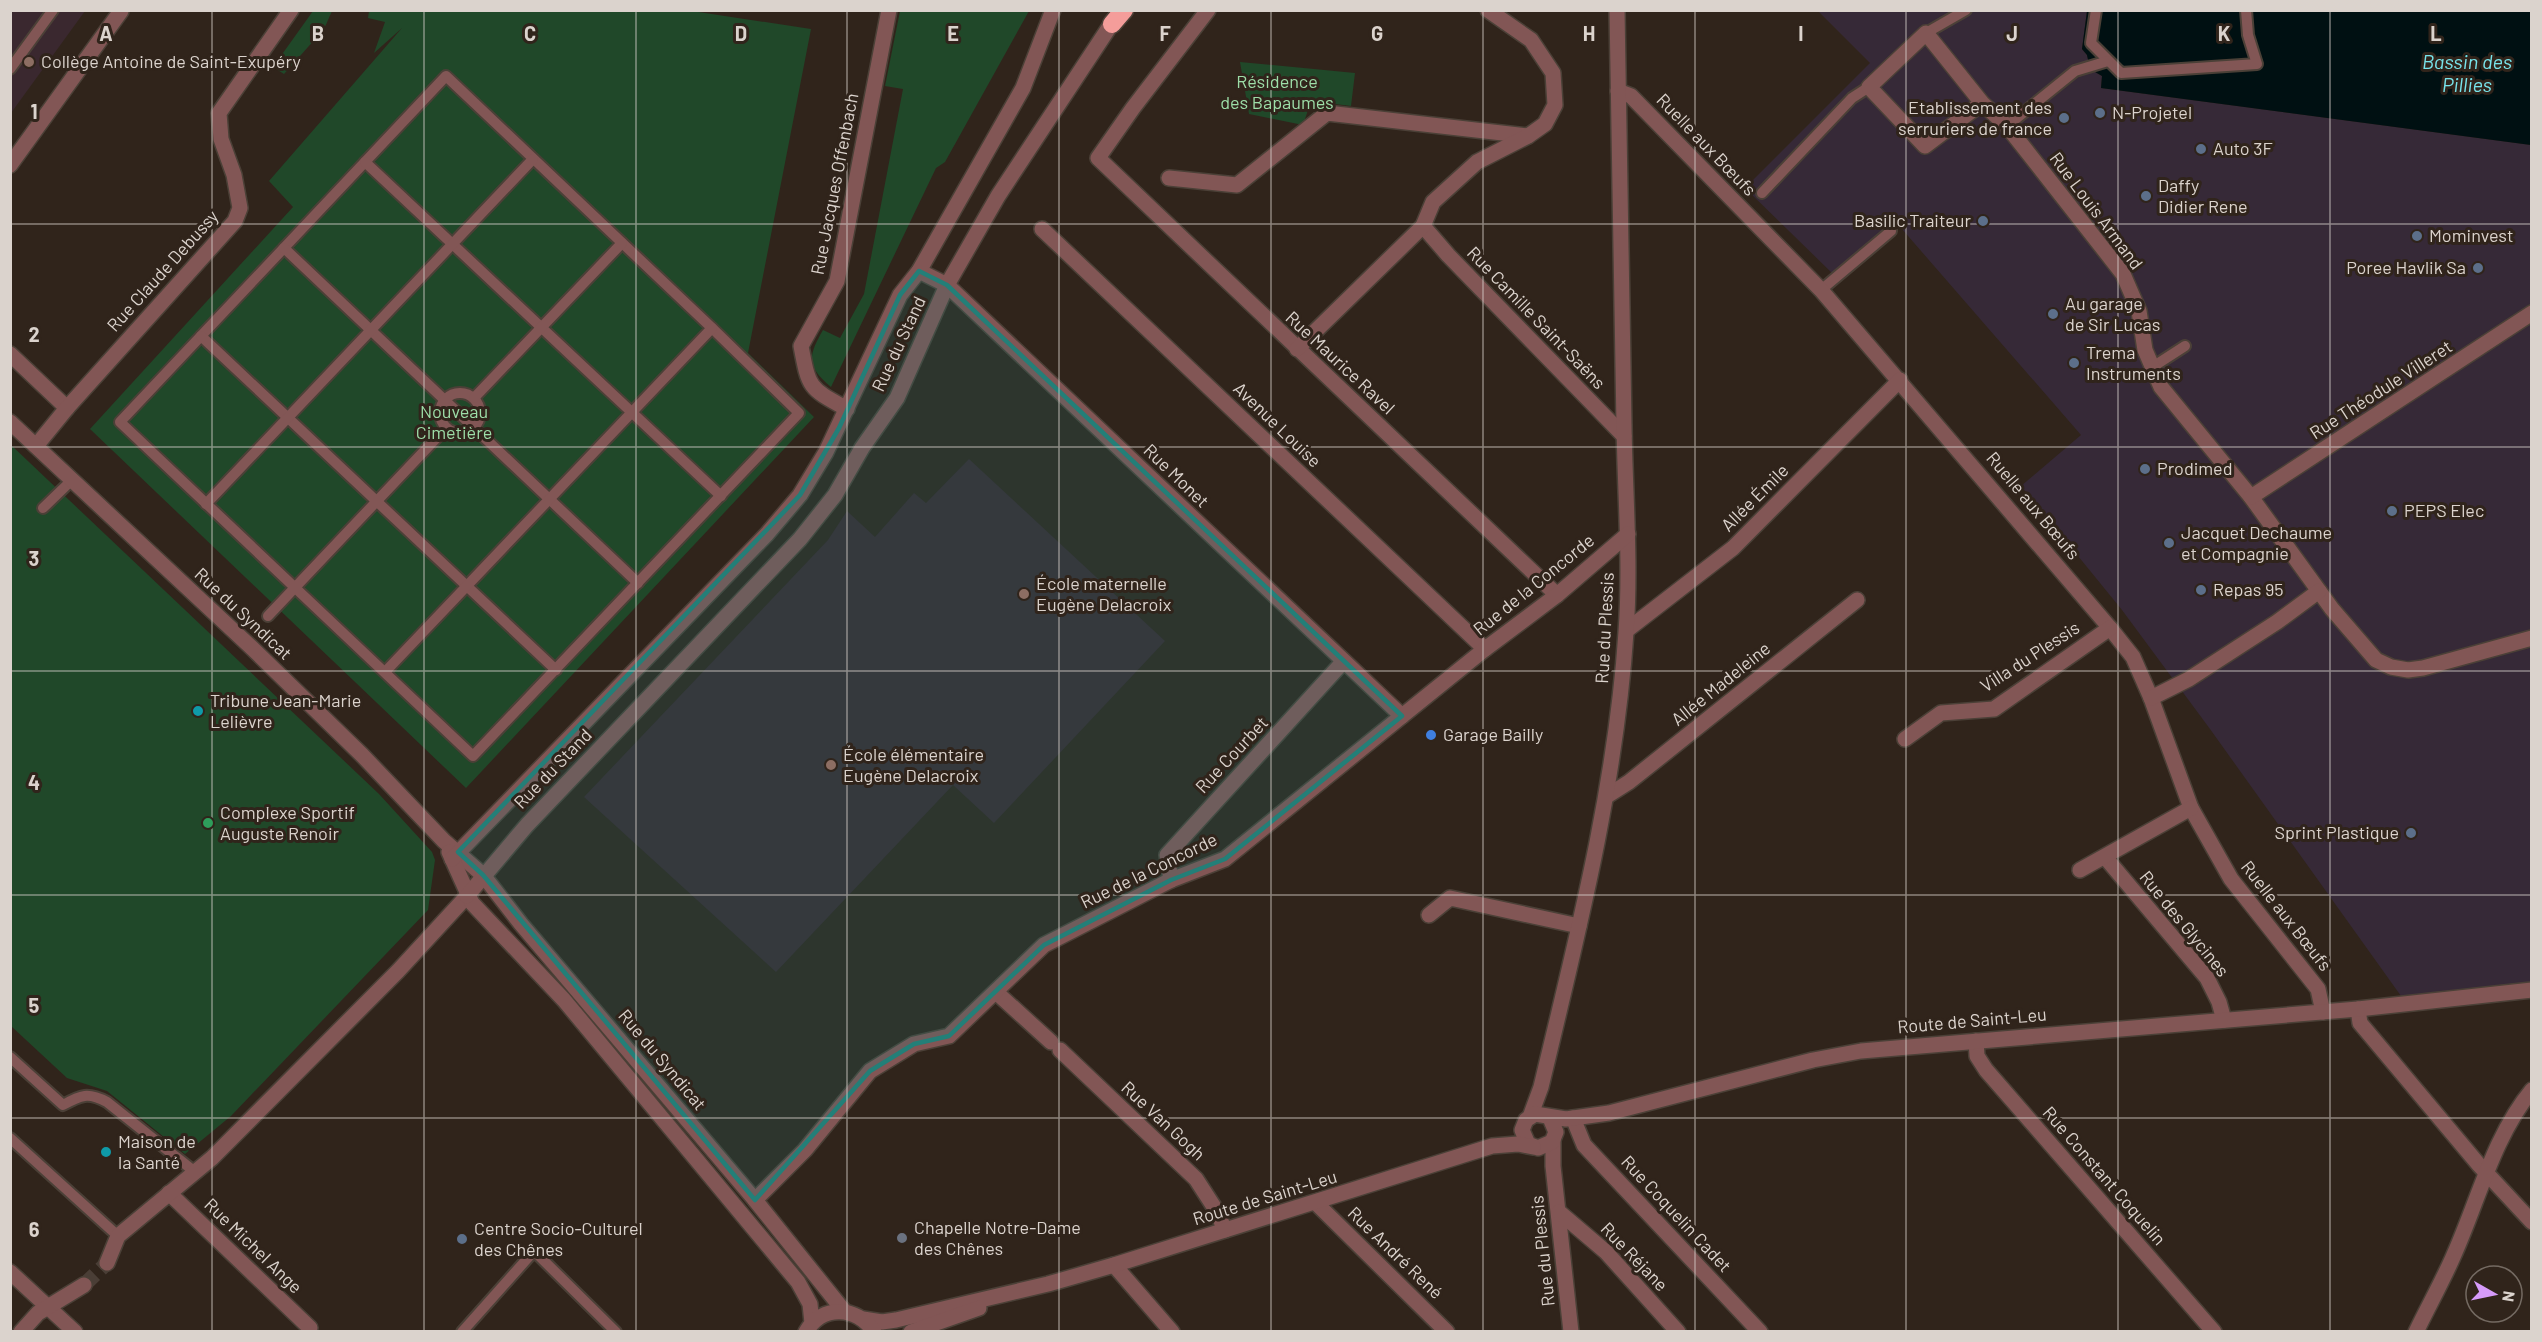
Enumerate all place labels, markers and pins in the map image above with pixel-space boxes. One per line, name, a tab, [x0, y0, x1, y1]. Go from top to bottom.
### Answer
place label: Collège Antoine de Saint-Exupéry	[41, 50, 301, 72]
marker: Collège Antoine de Saint-Exupéry	[22, 55, 36, 69]
place label: Etablissement des serruriers de france	[1898, 96, 2052, 139]
place label: N-Projetel	[2112, 101, 2192, 123]
marker: N-Projetel	[2093, 106, 2107, 120]
marker: Etablissement des serruriers de france	[2057, 111, 2071, 125]
place label: Auto 3F	[2213, 137, 2273, 159]
marker: Auto 3F	[2194, 142, 2208, 156]
place label: Daffy Didier Rene	[2158, 174, 2248, 217]
marker: Daffy Didier Rene	[2139, 189, 2153, 203]
place label: Basilic Traiteur	[1854, 209, 1971, 231]
marker: Basilic Traiteur	[1976, 214, 1990, 228]
place label: Mominvest	[2429, 224, 2514, 246]
marker: Mominvest	[2410, 229, 2424, 243]
place label: Poree Havlik Sa	[2346, 256, 2466, 278]
marker: Poree Havlik Sa	[2471, 261, 2485, 275]
place label: Au garage de Sir Lucas	[2065, 292, 2160, 335]
marker: Au garage de Sir Lucas	[2046, 307, 2060, 321]
place label: Trema Instruments	[2086, 341, 2181, 384]
marker: Trema Instruments	[2067, 356, 2081, 370]
place label: Prodimed	[2157, 457, 2233, 479]
marker: Prodimed	[2138, 462, 2152, 476]
place label: PEPS Elec	[2404, 499, 2484, 521]
marker: PEPS Elec	[2385, 504, 2399, 518]
place label: Jacquet Dechaume et Compagnie	[2181, 521, 2332, 564]
marker: Jacquet Dechaume et Compagnie	[2162, 536, 2176, 550]
place label: École maternelle Eugène Delacroix	[1036, 572, 1172, 615]
place label: Repas 95	[2213, 578, 2284, 600]
marker: Repas 95	[2194, 583, 2208, 597]
marker: École maternelle Eugène Delacroix	[1017, 587, 1031, 601]
place label: Tribune Jean-Marie Lelièvre	[210, 689, 361, 732]
marker: Tribune Jean-Marie Lelièvre	[191, 704, 205, 718]
place label: Garage Bailly	[1443, 723, 1543, 745]
marker: Garage Bailly	[1424, 728, 1438, 742]
place label: École élémentaire Eugène Delacroix	[843, 743, 984, 786]
marker: École élémentaire Eugène Delacroix	[824, 758, 838, 772]
place label: Complexe Sportif Auguste Renoir	[220, 801, 355, 844]
marker: Complexe Sportif Auguste Renoir	[201, 816, 215, 830]
place label: Sprint Plastique	[2275, 821, 2399, 843]
marker: Sprint Plastique	[2404, 826, 2418, 840]
place label: Maison de la Santé	[118, 1130, 196, 1173]
marker: Maison de la Santé	[99, 1145, 113, 1159]
place label: Chapelle Notre-Dame des Chênes	[914, 1216, 1081, 1259]
place label: Centre Socio-Culturel des Chênes	[474, 1217, 643, 1260]
marker: Chapelle Notre-Dame des Chênes	[895, 1231, 909, 1245]
marker: Centre Socio-Culturel des Chênes	[455, 1232, 469, 1246]

